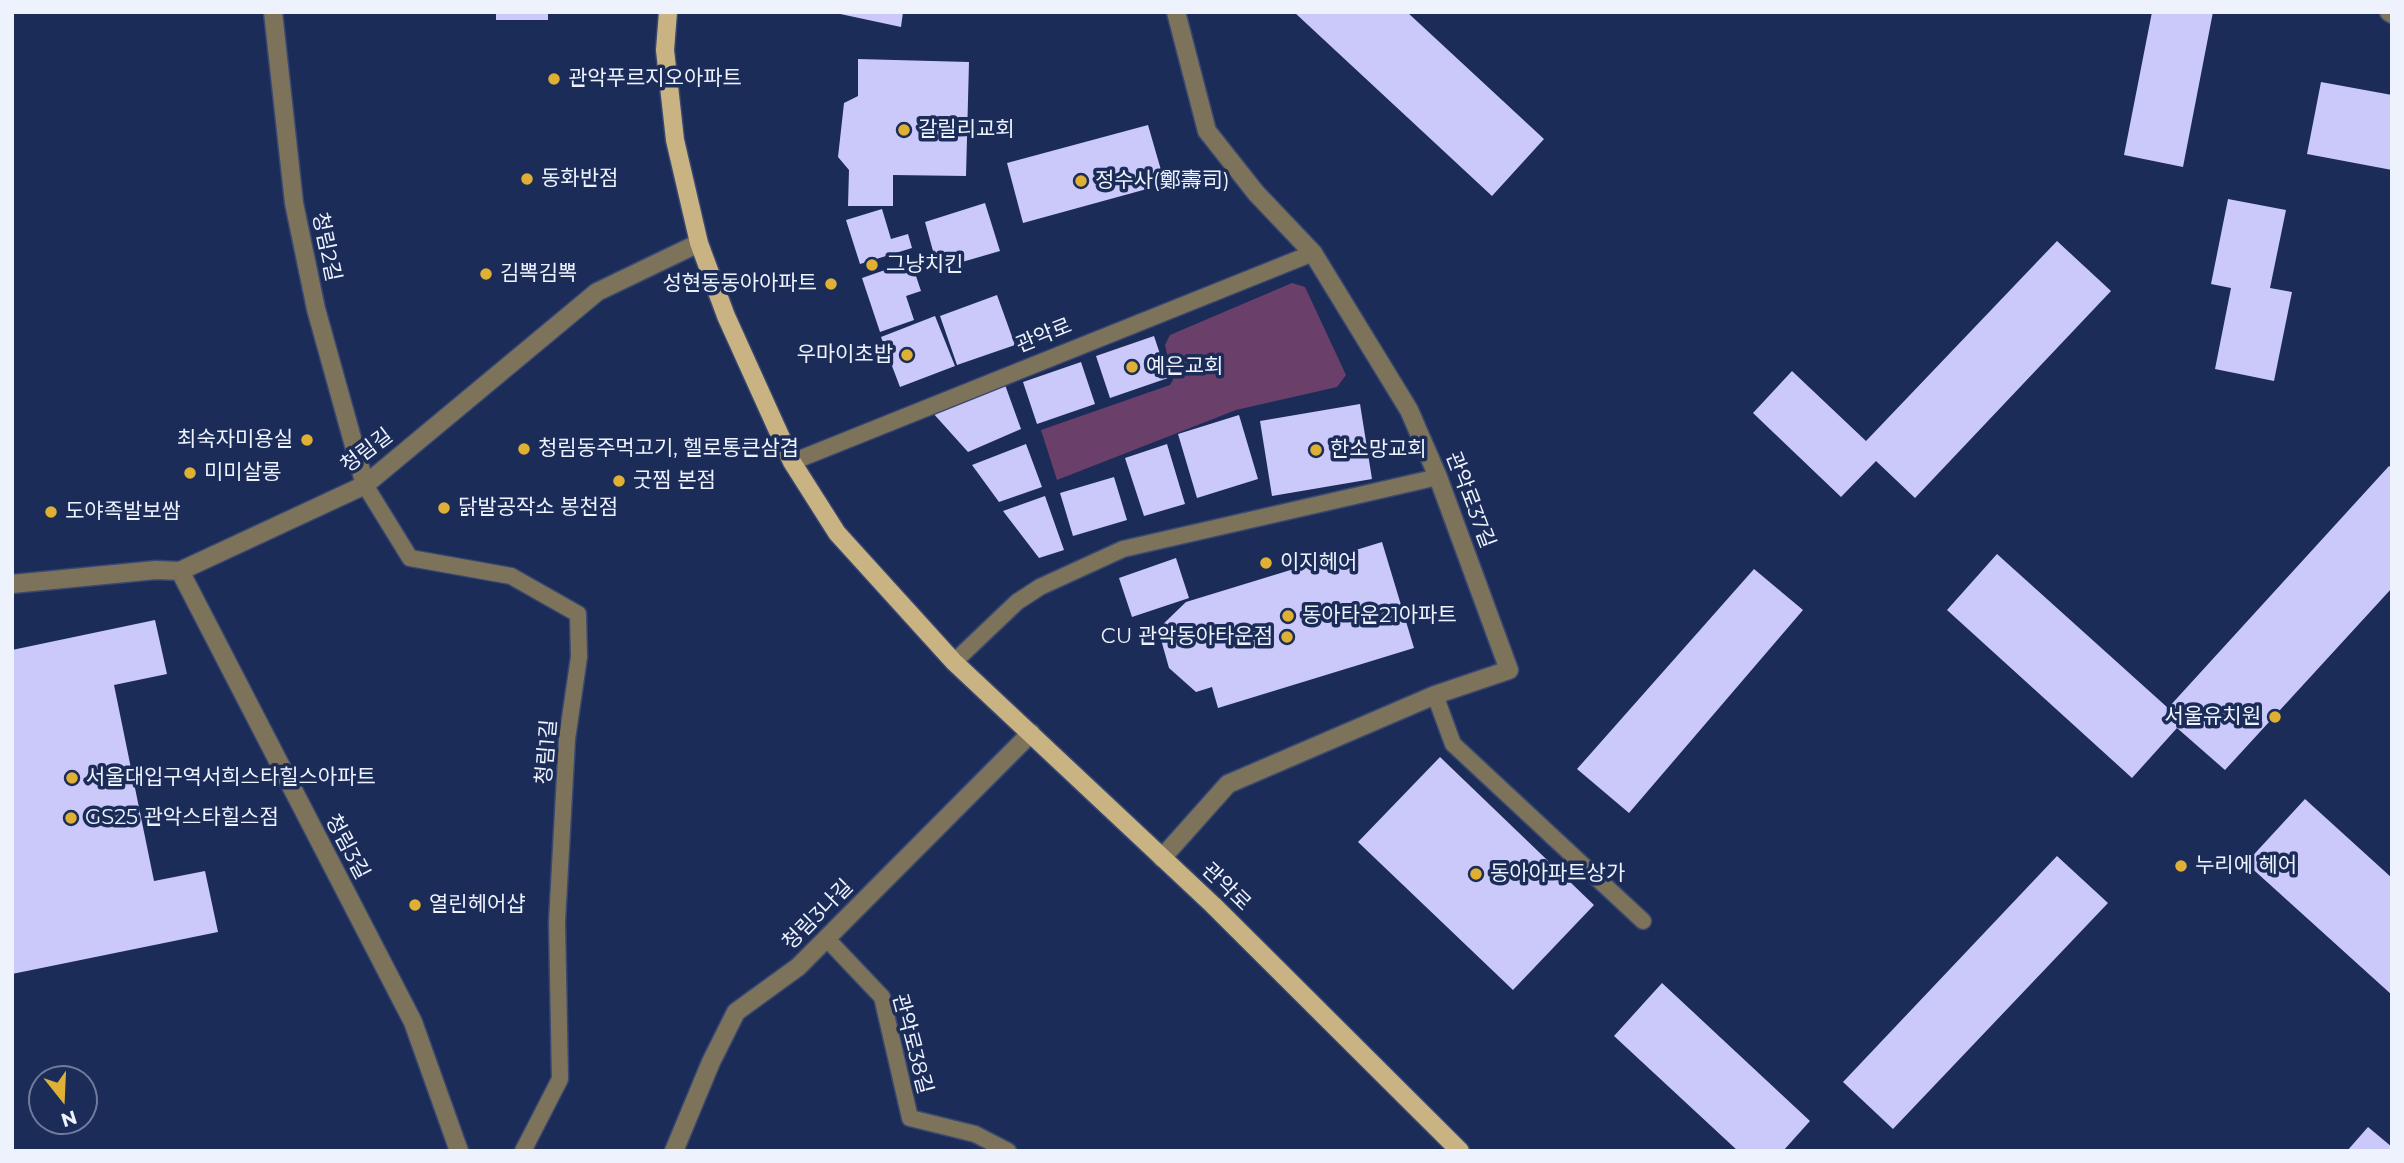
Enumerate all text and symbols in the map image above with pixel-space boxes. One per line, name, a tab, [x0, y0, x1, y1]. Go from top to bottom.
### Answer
place label: 관악푸르지오아파트	[568, 66, 742, 92]
marker: 관악푸르지오아파트	[546, 71, 562, 87]
place label: 갈릴리교회	[918, 117, 1015, 143]
marker: 갈릴리교회	[896, 122, 912, 138]
place label: 동화반점	[541, 166, 618, 192]
place label: 정수사(鄭壽司)	[1095, 168, 1230, 194]
marker: 동화반점	[519, 171, 535, 187]
marker: 정수사(鄭壽司)	[1073, 173, 1089, 189]
street label: 청림2길	[306, 210, 346, 284]
place label: 그냥치킨	[886, 252, 963, 278]
marker: 그냥치킨	[864, 257, 880, 273]
place label: 김뽁김뽁	[500, 261, 577, 287]
marker: 김뽁김뽁	[478, 266, 494, 282]
place label: 성현동동아아파트	[662, 271, 817, 297]
marker: 성현동동아아파트	[823, 276, 839, 292]
street label: 관악로	[1012, 313, 1076, 359]
place label: 우마이초밥	[796, 342, 893, 368]
marker: 우마이초밥	[899, 347, 915, 363]
place label: 예은교회	[1146, 354, 1223, 380]
marker: 예은교회	[1124, 359, 1140, 375]
street label: 청림길	[336, 423, 398, 479]
place label: 최숙자미용실	[177, 427, 293, 453]
marker: 최숙자미용실	[299, 432, 315, 448]
place label: 청림동주먹고기, 헬로통큰삼겹	[538, 436, 799, 462]
place label: 한소망교회	[1330, 437, 1427, 463]
marker: 청림동주먹고기, 헬로통큰삼겹	[516, 441, 532, 457]
marker: 한소망교회	[1308, 442, 1324, 458]
street label: 관악로37길	[1440, 448, 1500, 552]
place label: 미미살롱	[204, 460, 281, 486]
marker: 미미살롱	[182, 465, 198, 481]
place label: 굿찜 본점	[633, 468, 716, 494]
marker: 굿찜 본점	[611, 473, 627, 489]
place label: 닭발공작소 봉천점	[458, 495, 618, 521]
place label: 도야족발보쌈	[65, 499, 181, 525]
marker: 닭발공작소 봉천점	[436, 500, 452, 516]
marker: 도야족발보쌈	[43, 504, 59, 520]
place label: 이지헤어	[1280, 550, 1357, 576]
marker: 이지헤어	[1258, 555, 1274, 571]
place label: 동아타운21아파트	[1302, 603, 1457, 629]
marker: 동아타운21아파트	[1280, 608, 1296, 624]
place label: CU 관악동아타운점	[1101, 624, 1273, 650]
marker: CU 관악동아타운점	[1279, 629, 1295, 645]
place label: 서울유치원	[2164, 704, 2261, 730]
marker: 서울유치원	[2267, 709, 2283, 725]
street label: 청림1길	[532, 718, 562, 786]
place label: 서울대입구역서희스타힐스아파트	[86, 765, 376, 791]
marker: 서울대입구역서희스타힐스아파트	[64, 770, 80, 786]
place label: GS25 관악스타힐스점	[85, 805, 279, 831]
marker: GS25 관악스타힐스점	[63, 810, 79, 826]
street label: 청림3길	[319, 810, 375, 884]
place label: 누리에 헤어	[2195, 853, 2297, 879]
street label: 관악로	[1196, 858, 1256, 916]
marker: 누리에 헤어	[2173, 858, 2189, 874]
place label: 동아아파트상가	[1490, 861, 1625, 887]
marker: 동아아파트상가	[1468, 866, 1484, 882]
street label: 청림3나길	[778, 875, 858, 955]
place label: 열린헤어샵	[429, 892, 526, 918]
marker: 열린헤어샵	[407, 897, 423, 913]
street label: 관악로38길	[887, 991, 937, 1097]
north arrow	[28, 1065, 98, 1135]
text: N	[58, 1105, 80, 1132]

